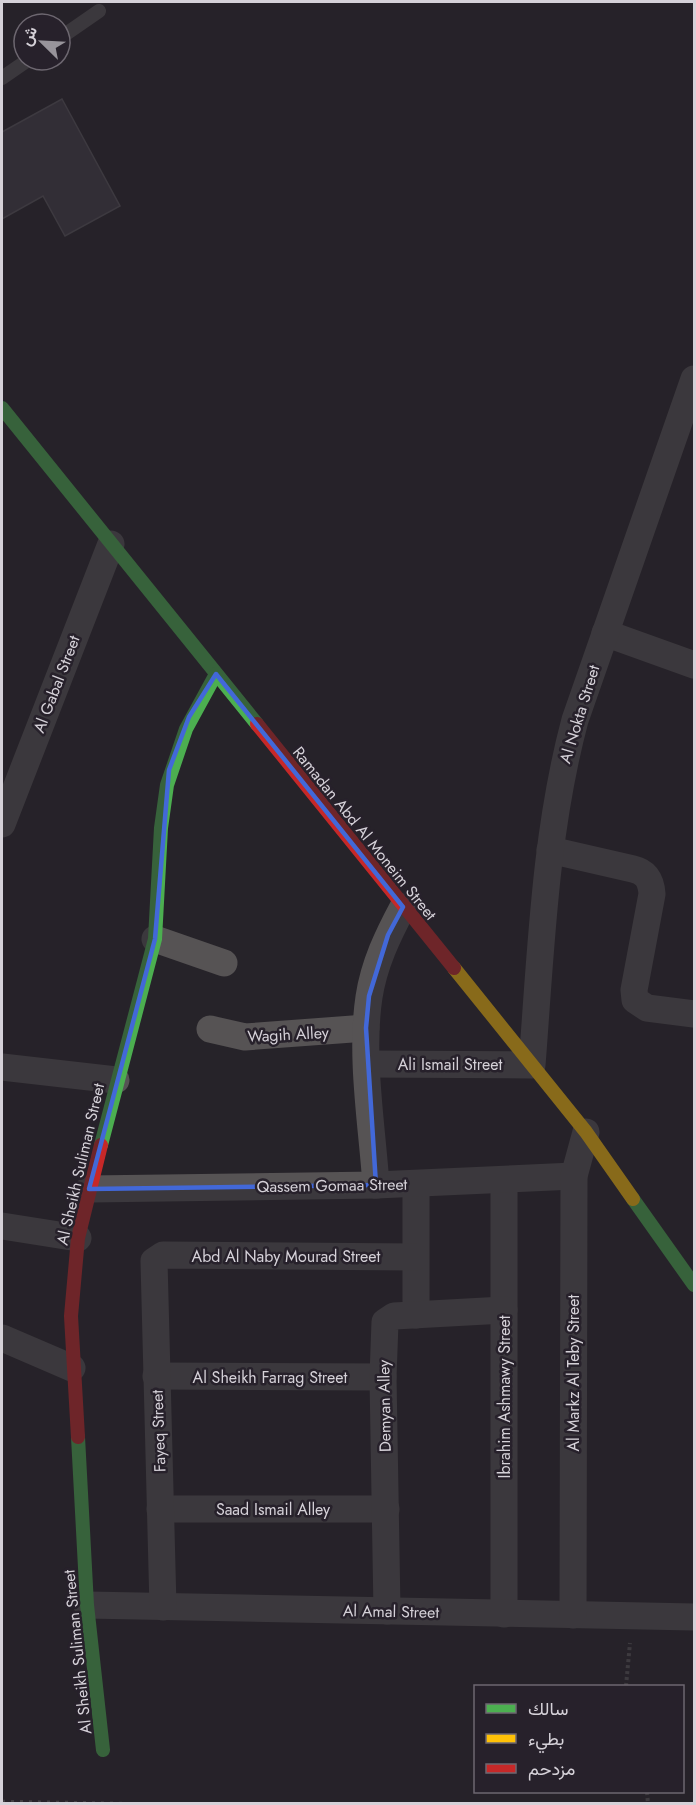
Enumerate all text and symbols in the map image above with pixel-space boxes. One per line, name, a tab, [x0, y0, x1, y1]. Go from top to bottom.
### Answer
north arrow	[12, 12, 72, 72]
text: ش	[14, 23, 43, 50]
street label: Al Gabal Street	[27, 632, 86, 736]
street label: Al Nokta Street	[554, 662, 605, 766]
street label: Ramadan Abd Al Moneim Street	[287, 742, 442, 925]
street label: Wagih Alley	[247, 1021, 330, 1048]
street label: Ali Ismail Street	[398, 1053, 502, 1076]
street label: Al Sheikh Suliman Street	[51, 1081, 110, 1247]
street label: Qassem Gomaa Street	[256, 1173, 408, 1198]
street label: Abd Al Naby Mourad Street	[192, 1245, 381, 1268]
street label: Al Markz Al Teby Street	[562, 1294, 585, 1451]
street label: Ibrahim Ashmawy Street	[493, 1315, 516, 1478]
street label: Demyan Alley	[372, 1359, 397, 1452]
street label: Al Sheikh Farrag Street	[193, 1366, 348, 1389]
street label: Fayeq Street	[146, 1389, 171, 1472]
street label: Saad Ismail Alley	[216, 1498, 331, 1521]
street label: Al Sheikh Suliman Street	[57, 1568, 98, 1735]
street label: Al Amal Street	[343, 1599, 440, 1624]
legend	[474, 1685, 684, 1793]
text: سالك	[528, 1696, 568, 1722]
text: بطيء	[528, 1726, 564, 1754]
text: مزدحم	[528, 1756, 575, 1782]

